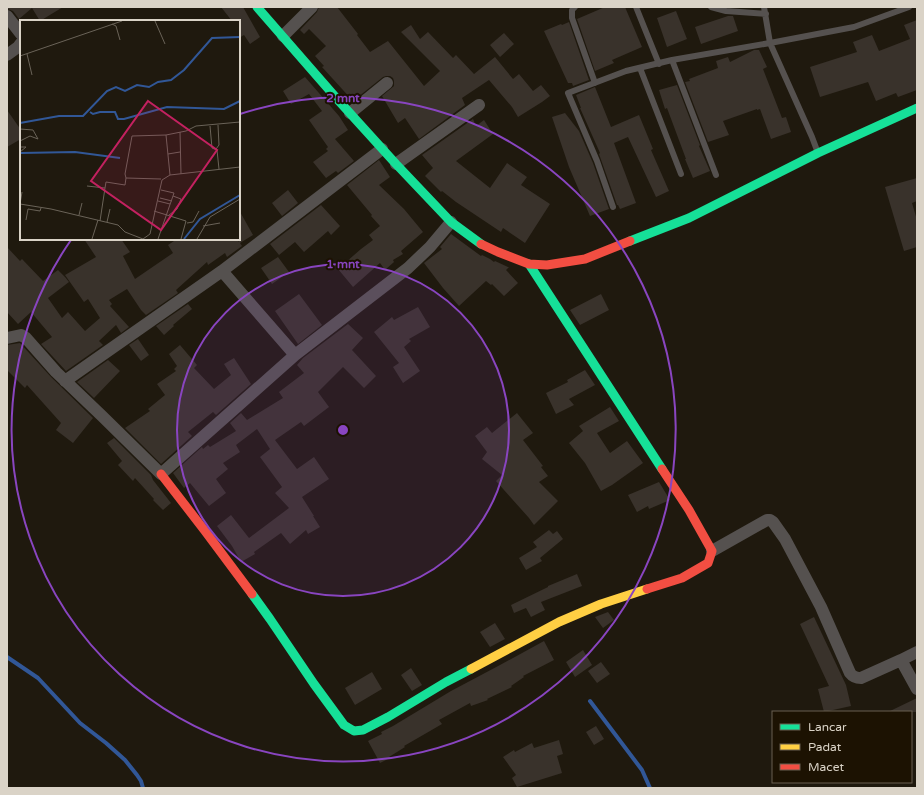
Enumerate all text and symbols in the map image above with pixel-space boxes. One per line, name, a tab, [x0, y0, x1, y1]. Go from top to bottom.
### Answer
inset map	[20, 20, 240, 240]
text: 2 mnt	[326, 91, 360, 105]
text: 1 mnt	[326, 257, 360, 271]
centre of rings	[336, 423, 350, 437]
legend	[772, 711, 912, 783]
text: Lancar	[808, 720, 847, 734]
text: Padat	[808, 740, 842, 754]
text: Macet	[808, 760, 844, 774]

